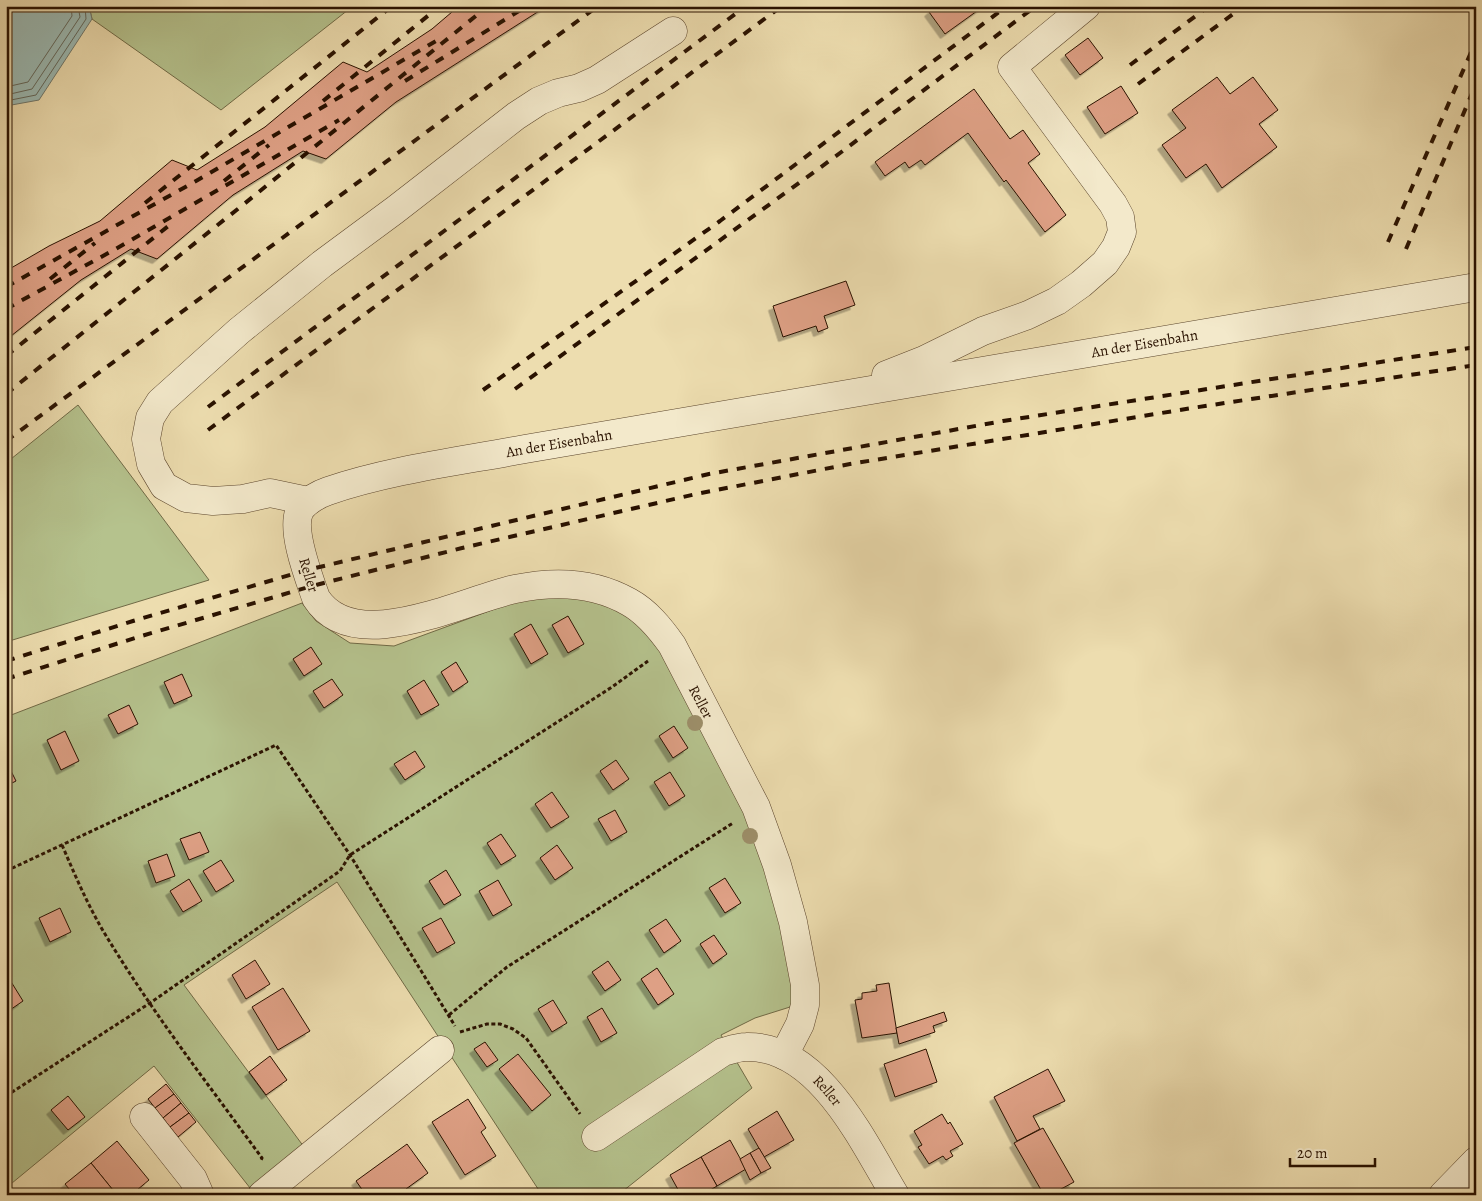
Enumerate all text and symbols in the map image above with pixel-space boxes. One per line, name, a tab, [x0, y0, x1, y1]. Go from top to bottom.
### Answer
street label: An der Eisenbahn	[1089, 325, 1199, 363]
street label: An der Eisenbahn	[503, 424, 614, 462]
street label: Reller	[294, 555, 324, 595]
street label: Reller	[684, 682, 718, 722]
street label: Reller	[808, 1071, 847, 1110]
scale bar	[1290, 1136, 1374, 1168]
text: 20 m	[1297, 1143, 1328, 1163]

